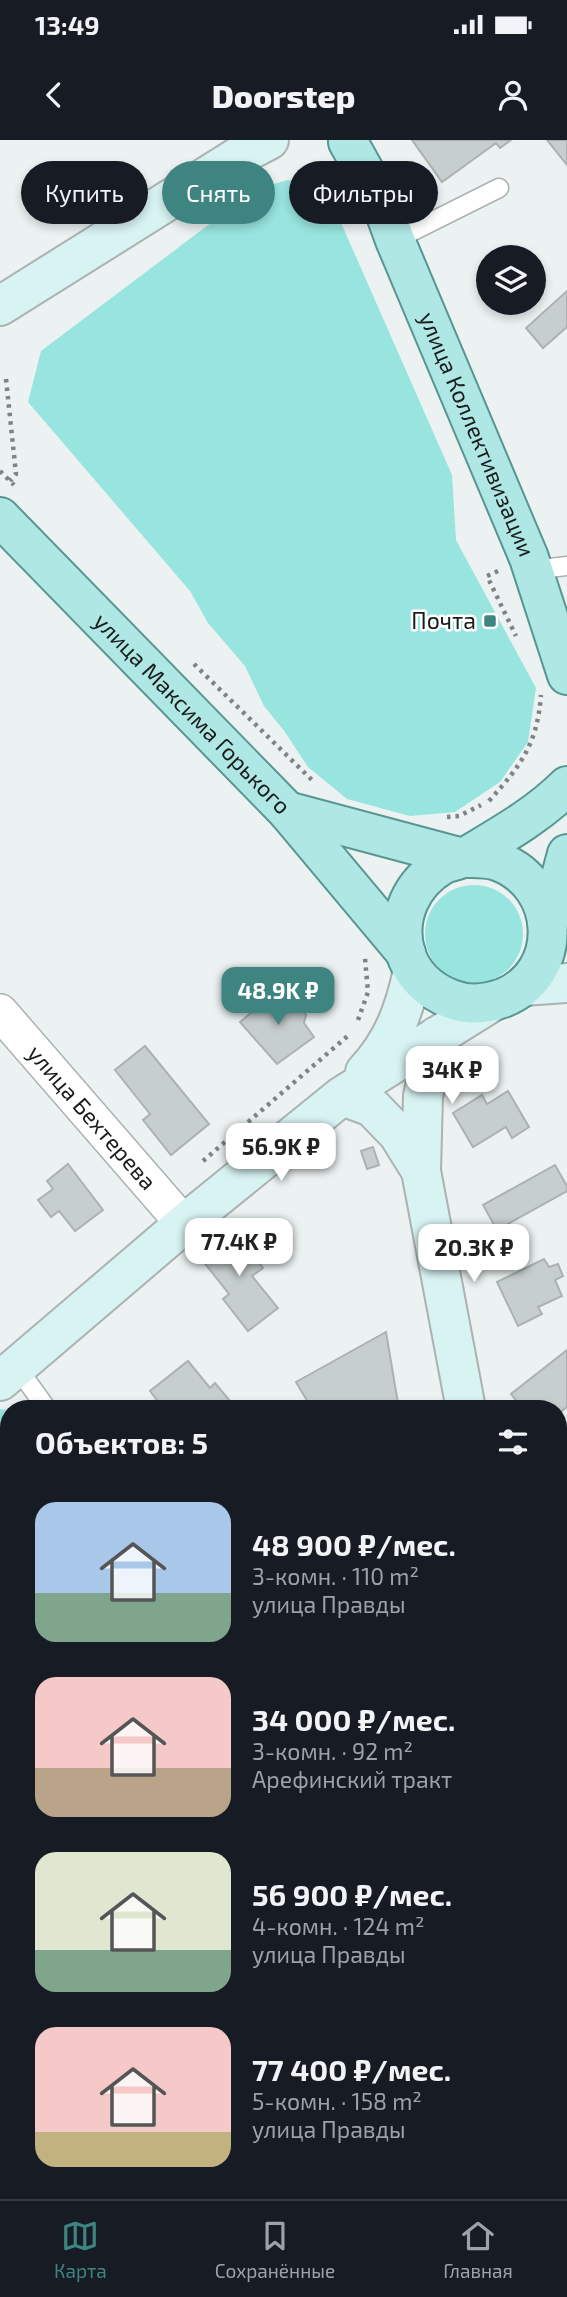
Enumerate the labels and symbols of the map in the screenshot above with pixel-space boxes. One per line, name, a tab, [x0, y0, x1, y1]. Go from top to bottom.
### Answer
street label: улица Коллективизации	[413, 308, 542, 560]
place label: Почта	[411, 606, 476, 634]
street label: улица Максима Горького	[88, 607, 297, 820]
marker: Почта	[482, 613, 498, 629]
pin: 48.9K ₽	[213, 968, 343, 1027]
street label: улица Бехтерева	[21, 1039, 163, 1195]
pin: 34K ₽	[403, 1046, 501, 1106]
pin: 56.9K ₽	[216, 1124, 346, 1183]
pin: 77.4K ₽	[174, 1218, 304, 1278]
pin: 20.3K ₽	[409, 1224, 539, 1284]

